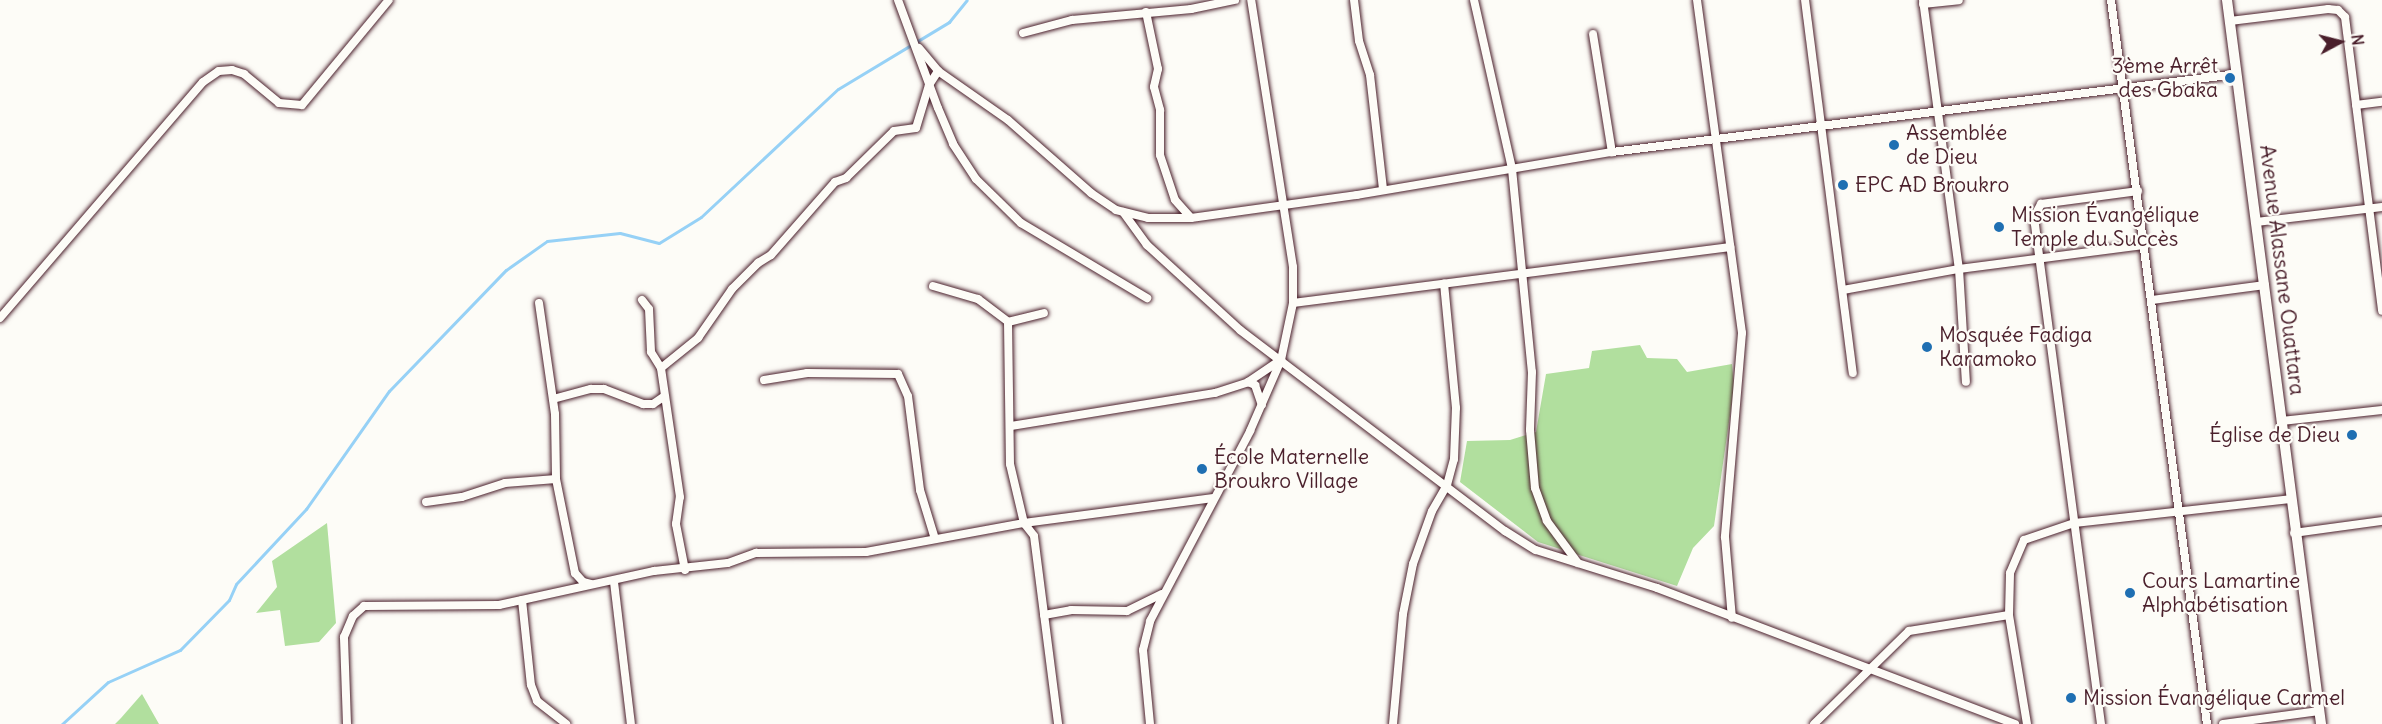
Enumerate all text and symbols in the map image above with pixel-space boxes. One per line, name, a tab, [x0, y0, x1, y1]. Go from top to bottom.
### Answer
north arrow	[2310, 12, 2370, 72]
text: N	[2347, 33, 2368, 47]
place label: 3ème Arrêt des Gbaka	[2112, 53, 2218, 103]
marker: 3ème Arrêt des Gbaka	[2223, 71, 2237, 85]
place label: Assemblée de Dieu	[1906, 120, 2007, 170]
marker: Assemblée de Dieu	[1887, 138, 1901, 152]
street label: Avenue Alassane Ouattara	[2254, 143, 2310, 397]
place label: EPC AD Broukro	[1855, 172, 2009, 198]
marker: EPC AD Broukro	[1836, 178, 1850, 192]
place label: Mission Évangélique Temple du Succès	[2011, 202, 2199, 252]
marker: Mission Évangélique Temple du Succès	[1992, 220, 2006, 234]
place label: Mosquée Fadiga Karamoko	[1939, 322, 2092, 372]
marker: Mosquée Fadiga Karamoko	[1920, 340, 1934, 354]
place label: Église de Dieu	[2209, 422, 2340, 448]
marker: Église de Dieu	[2345, 428, 2359, 442]
place label: École Maternelle Broukro Village	[1214, 444, 1369, 494]
marker: École Maternelle Broukro Village	[1195, 462, 1209, 476]
place label: Cours Lamartine Alphabétisation	[2142, 568, 2300, 618]
marker: Cours Lamartine Alphabétisation	[2123, 586, 2137, 600]
place label: Mission Évangélique Carmel	[2083, 685, 2345, 711]
marker: Mission Évangélique Carmel	[2064, 691, 2078, 705]

